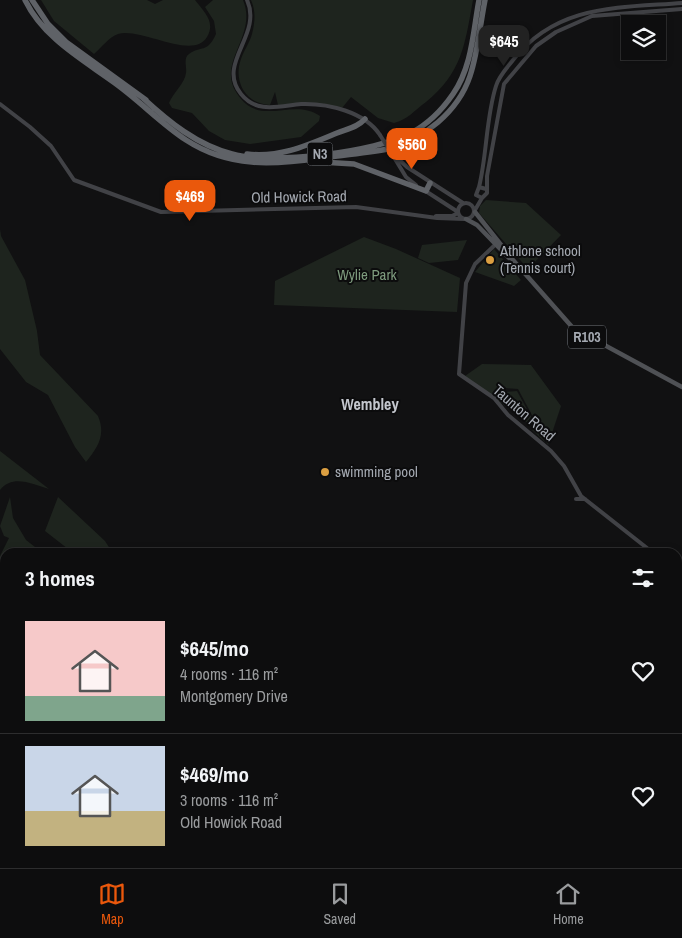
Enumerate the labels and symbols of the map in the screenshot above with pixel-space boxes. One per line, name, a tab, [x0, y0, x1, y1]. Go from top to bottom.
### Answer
pin: $645	[474, 24, 534, 67]
pin: $560	[382, 128, 442, 170]
road number: N3	[308, 142, 332, 166]
pin: $469	[160, 180, 220, 222]
street label: Old Howick Road	[251, 185, 347, 208]
place label: Athlone school (Tennis court)	[499, 240, 581, 278]
marker: Athlone school (Tennis court)	[484, 254, 496, 266]
park label: Wylie Park	[337, 264, 398, 285]
road number: R103	[568, 326, 606, 348]
street label: Taunton Road	[488, 379, 560, 446]
district label: Wembley	[341, 393, 399, 415]
place label: swimming pool	[335, 461, 418, 482]
marker: swimming pool	[319, 466, 331, 478]

